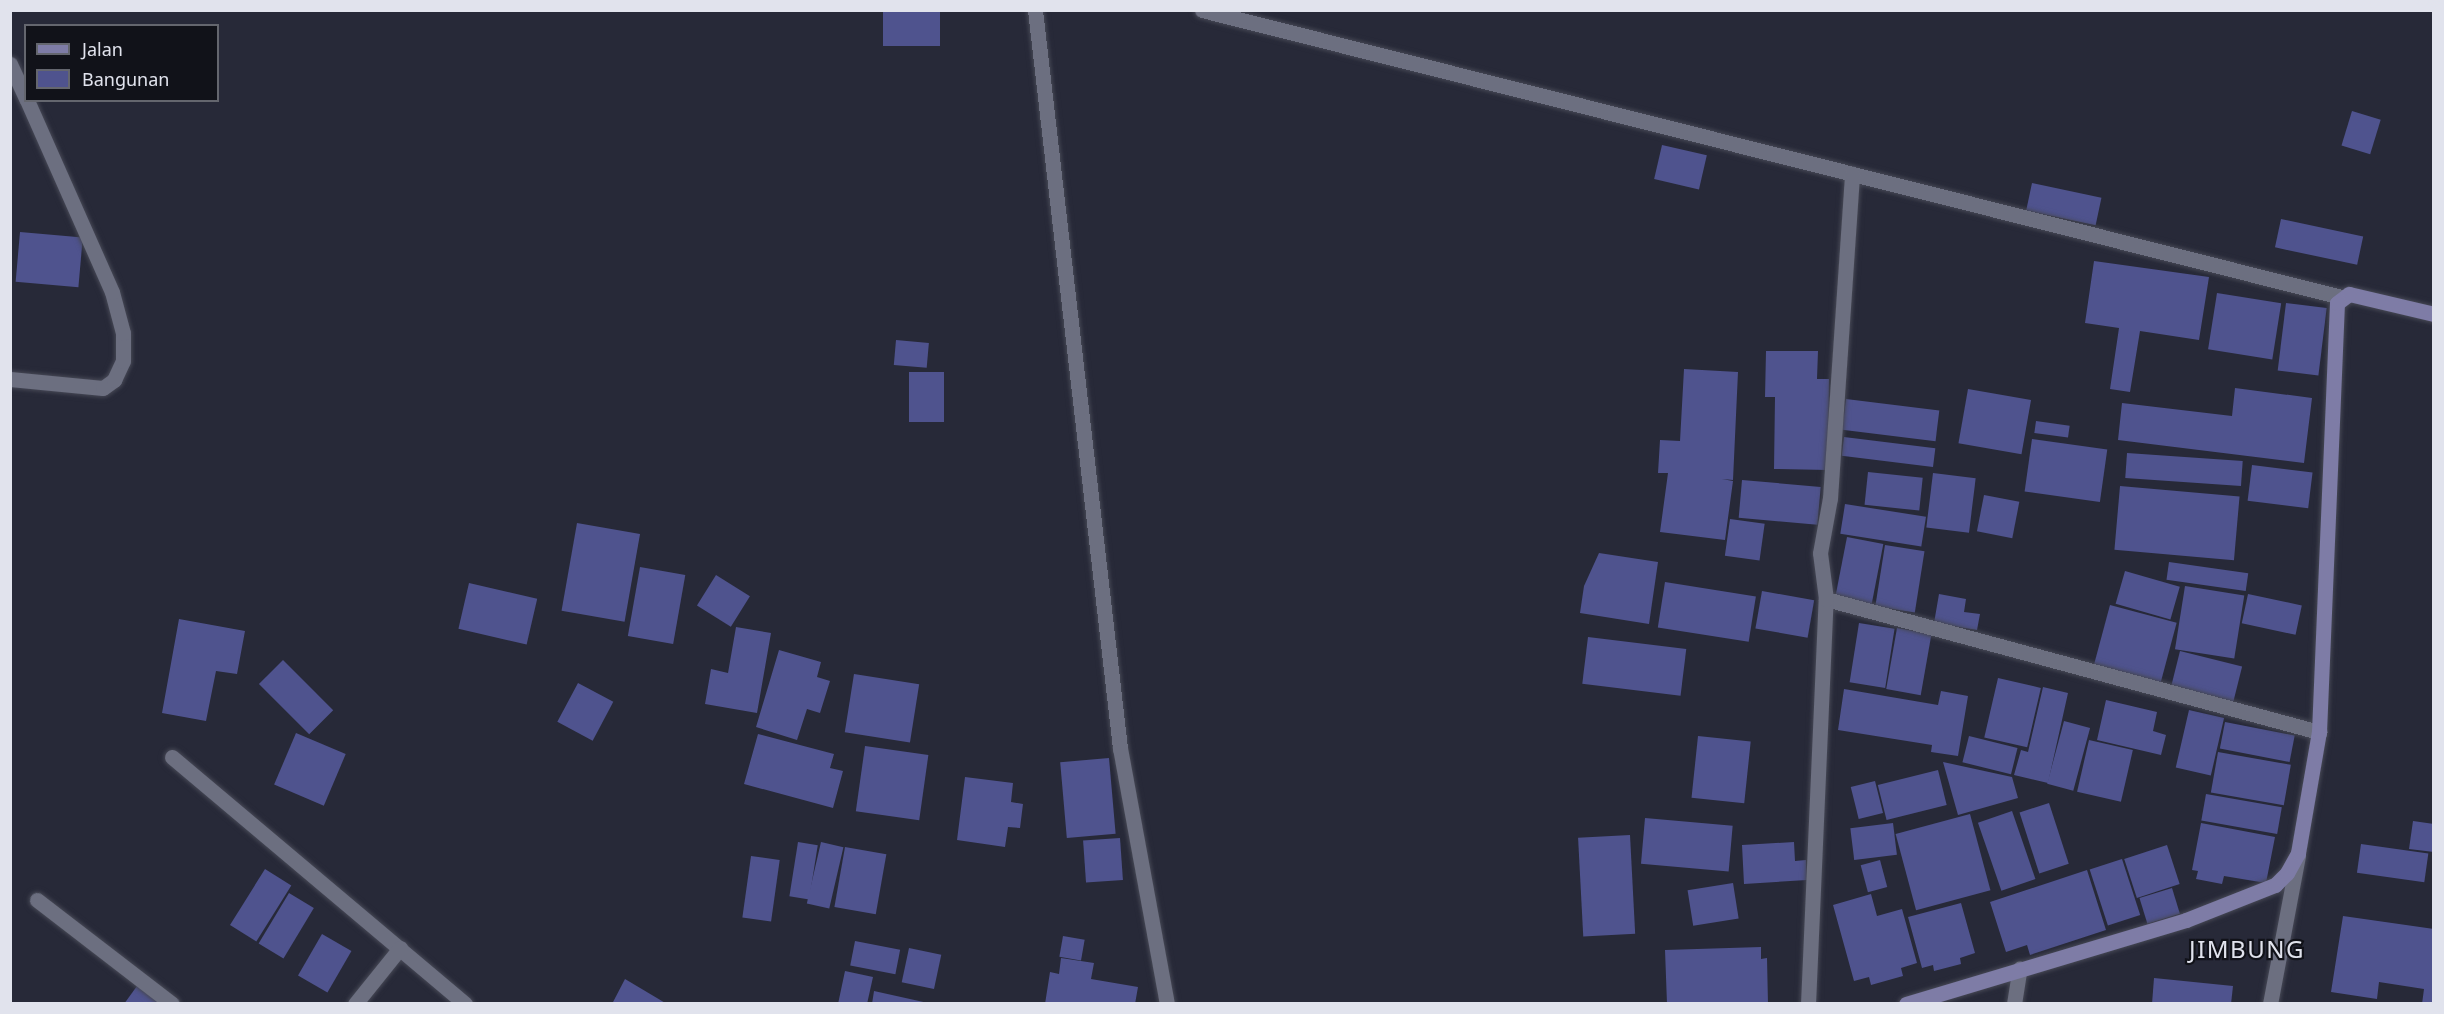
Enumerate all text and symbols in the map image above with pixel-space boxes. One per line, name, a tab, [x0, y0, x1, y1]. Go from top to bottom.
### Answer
legend	[24, 24, 219, 102]
text: Jalan	[82, 37, 123, 61]
text: Bangunan	[82, 67, 169, 91]
district label: JIMBUNG	[2189, 935, 2305, 963]

